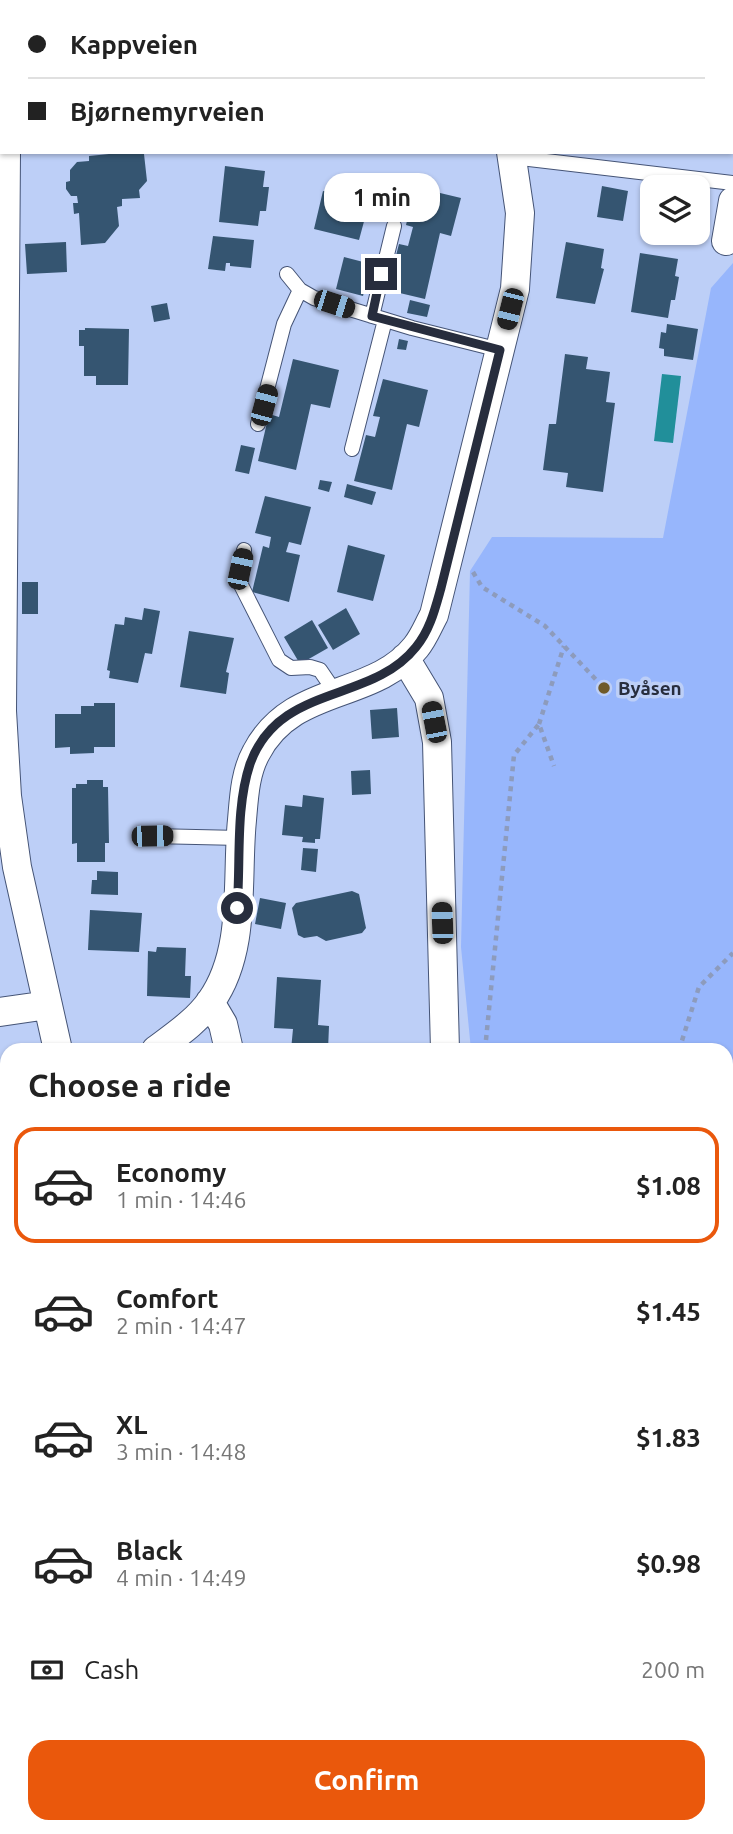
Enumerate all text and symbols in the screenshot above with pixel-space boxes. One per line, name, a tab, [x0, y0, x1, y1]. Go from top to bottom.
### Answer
text: Kappveien	[70, 30, 198, 59]
text: Bjørnemyrveien	[70, 97, 265, 126]
callout: 1 min	[323, 173, 439, 222]
map controls	[640, 175, 710, 245]
button: layers	[640, 175, 710, 245]
text: 1 min	[353, 185, 411, 210]
route end	[365, 258, 397, 290]
car	[495, 286, 526, 332]
car	[311, 288, 358, 320]
car	[249, 382, 280, 428]
car	[226, 546, 255, 592]
place label: Byåsen	[618, 677, 682, 699]
marker: Byåsen	[596, 680, 612, 696]
car	[420, 699, 449, 745]
car	[131, 825, 174, 847]
route start	[221, 892, 253, 924]
car	[431, 902, 454, 944]
text: Choose a ride	[28, 1067, 231, 1103]
icon: car	[32, 1154, 95, 1217]
text: Economy	[116, 1158, 226, 1187]
text: $1.08	[636, 1171, 701, 1200]
text: 1 min · 14:46	[116, 1187, 247, 1212]
icon: car	[32, 1280, 95, 1343]
text: Comfort	[116, 1284, 219, 1313]
text: $1.45	[636, 1297, 701, 1326]
text: 2 min · 14:47	[116, 1313, 247, 1338]
icon: car	[32, 1406, 95, 1469]
text: XL	[116, 1410, 147, 1439]
text: $1.83	[636, 1423, 701, 1452]
text: 3 min · 14:48	[116, 1439, 247, 1464]
icon: car	[32, 1532, 95, 1595]
text: Black	[116, 1536, 183, 1565]
text: $0.98	[636, 1549, 701, 1578]
text: 4 min · 14:49	[116, 1565, 247, 1590]
icon: cash	[28, 1651, 66, 1689]
text: Cash	[84, 1655, 139, 1684]
text: 200 m	[641, 1657, 705, 1682]
button: Confirm	[28, 1740, 705, 1820]

